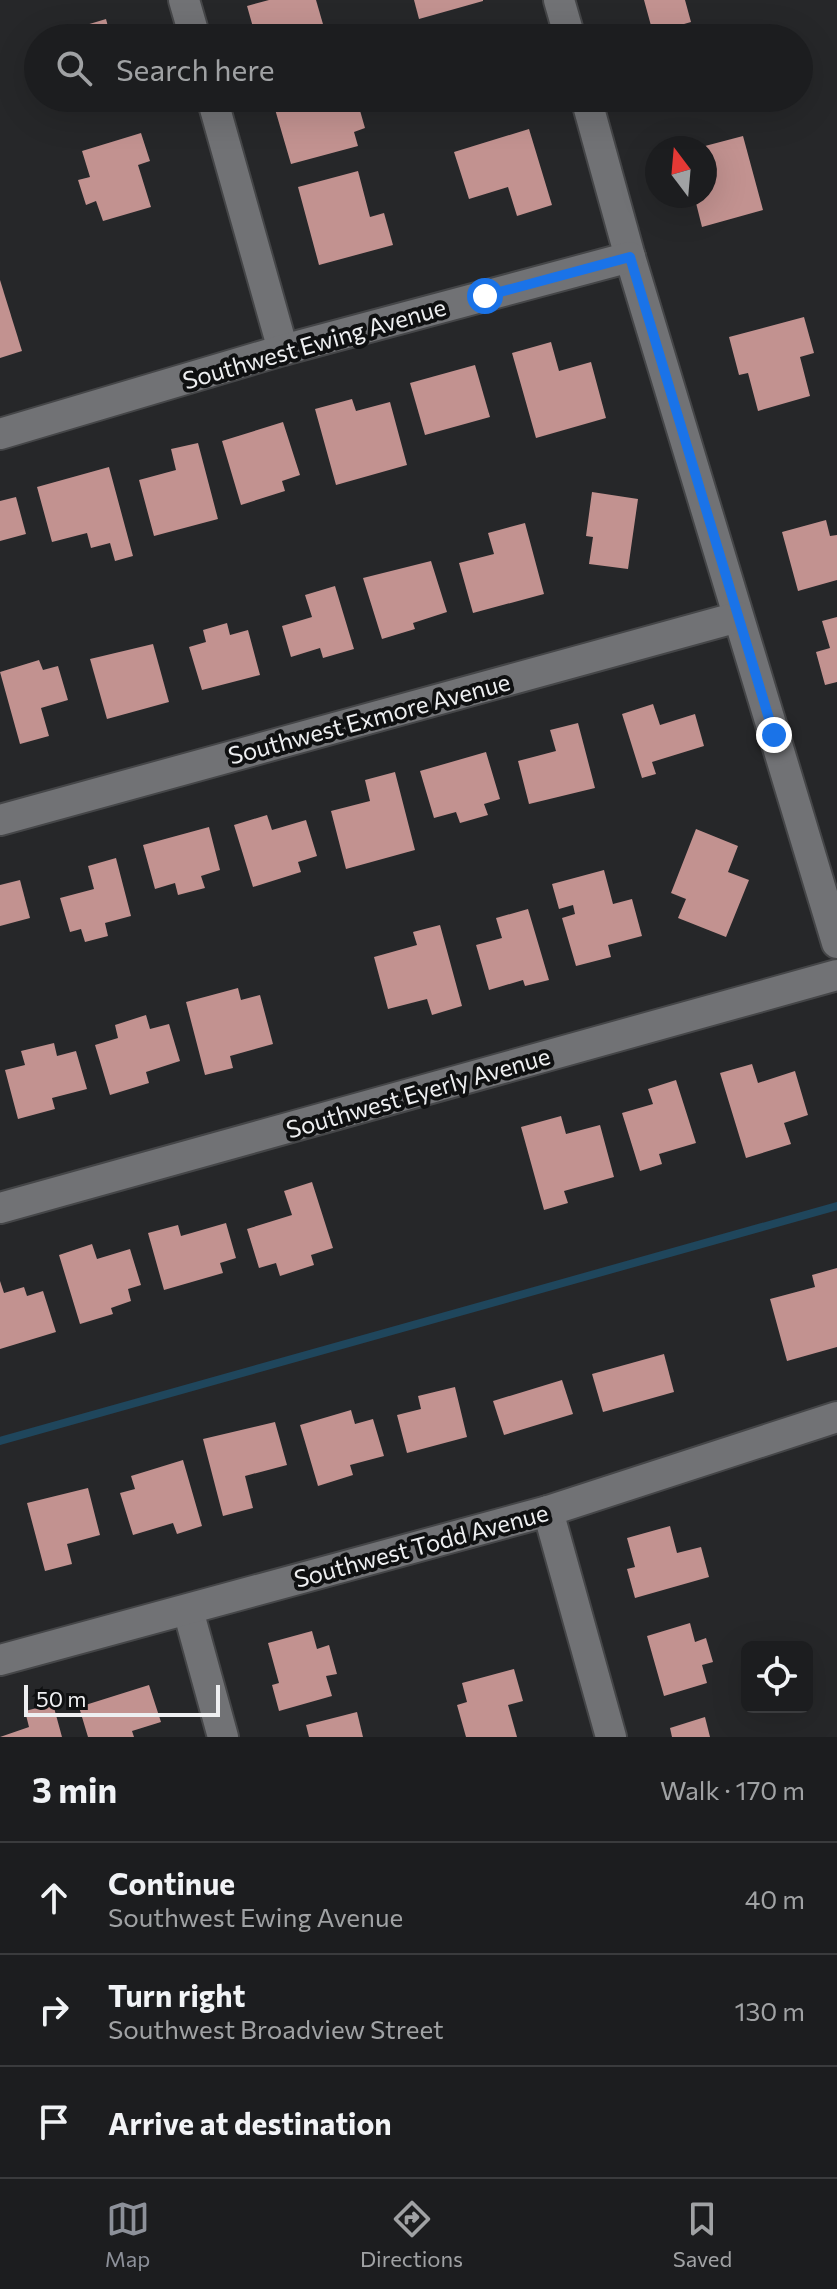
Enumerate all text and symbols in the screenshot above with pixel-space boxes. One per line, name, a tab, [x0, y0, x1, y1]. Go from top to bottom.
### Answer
search box	[24, 24, 813, 112]
icon: search	[52, 46, 96, 90]
text: Search here	[116, 50, 275, 87]
north arrow	[645, 136, 717, 208]
route start	[467, 278, 503, 314]
street label: Southwest Ewing Avenue	[179, 292, 449, 394]
street label: Southwest Exmore Avenue	[225, 666, 513, 770]
route end	[756, 717, 792, 753]
street label: Southwest Eyerly Avenue	[283, 1040, 553, 1144]
street label: Southwest Todd Avenue	[291, 1497, 551, 1593]
map controls	[741, 1641, 813, 1713]
button: locate	[741, 1641, 813, 1713]
scale bar	[24, 1681, 220, 1717]
text: 50 m	[36, 1685, 86, 1712]
text: 3 min	[32, 1768, 117, 1810]
text: Walk · 170 m	[660, 1774, 805, 1805]
text: Continue	[108, 1864, 235, 1901]
icon: ahead	[32, 1876, 76, 1920]
text: 40 m	[745, 1883, 805, 1914]
text: Southwest Ewing Avenue	[108, 1901, 403, 1932]
text: Turn right	[108, 1976, 245, 2013]
icon: right	[32, 1988, 76, 2032]
text: 130 m	[734, 1995, 805, 2026]
text: Southwest Broadview Street	[108, 2013, 444, 2044]
icon: arrive	[32, 2100, 76, 2144]
text: Arrive at destination	[108, 2104, 392, 2141]
tab: Map	[105, 2197, 150, 2272]
tab: Directions	[360, 2197, 463, 2272]
tab: Saved	[673, 2197, 732, 2272]

